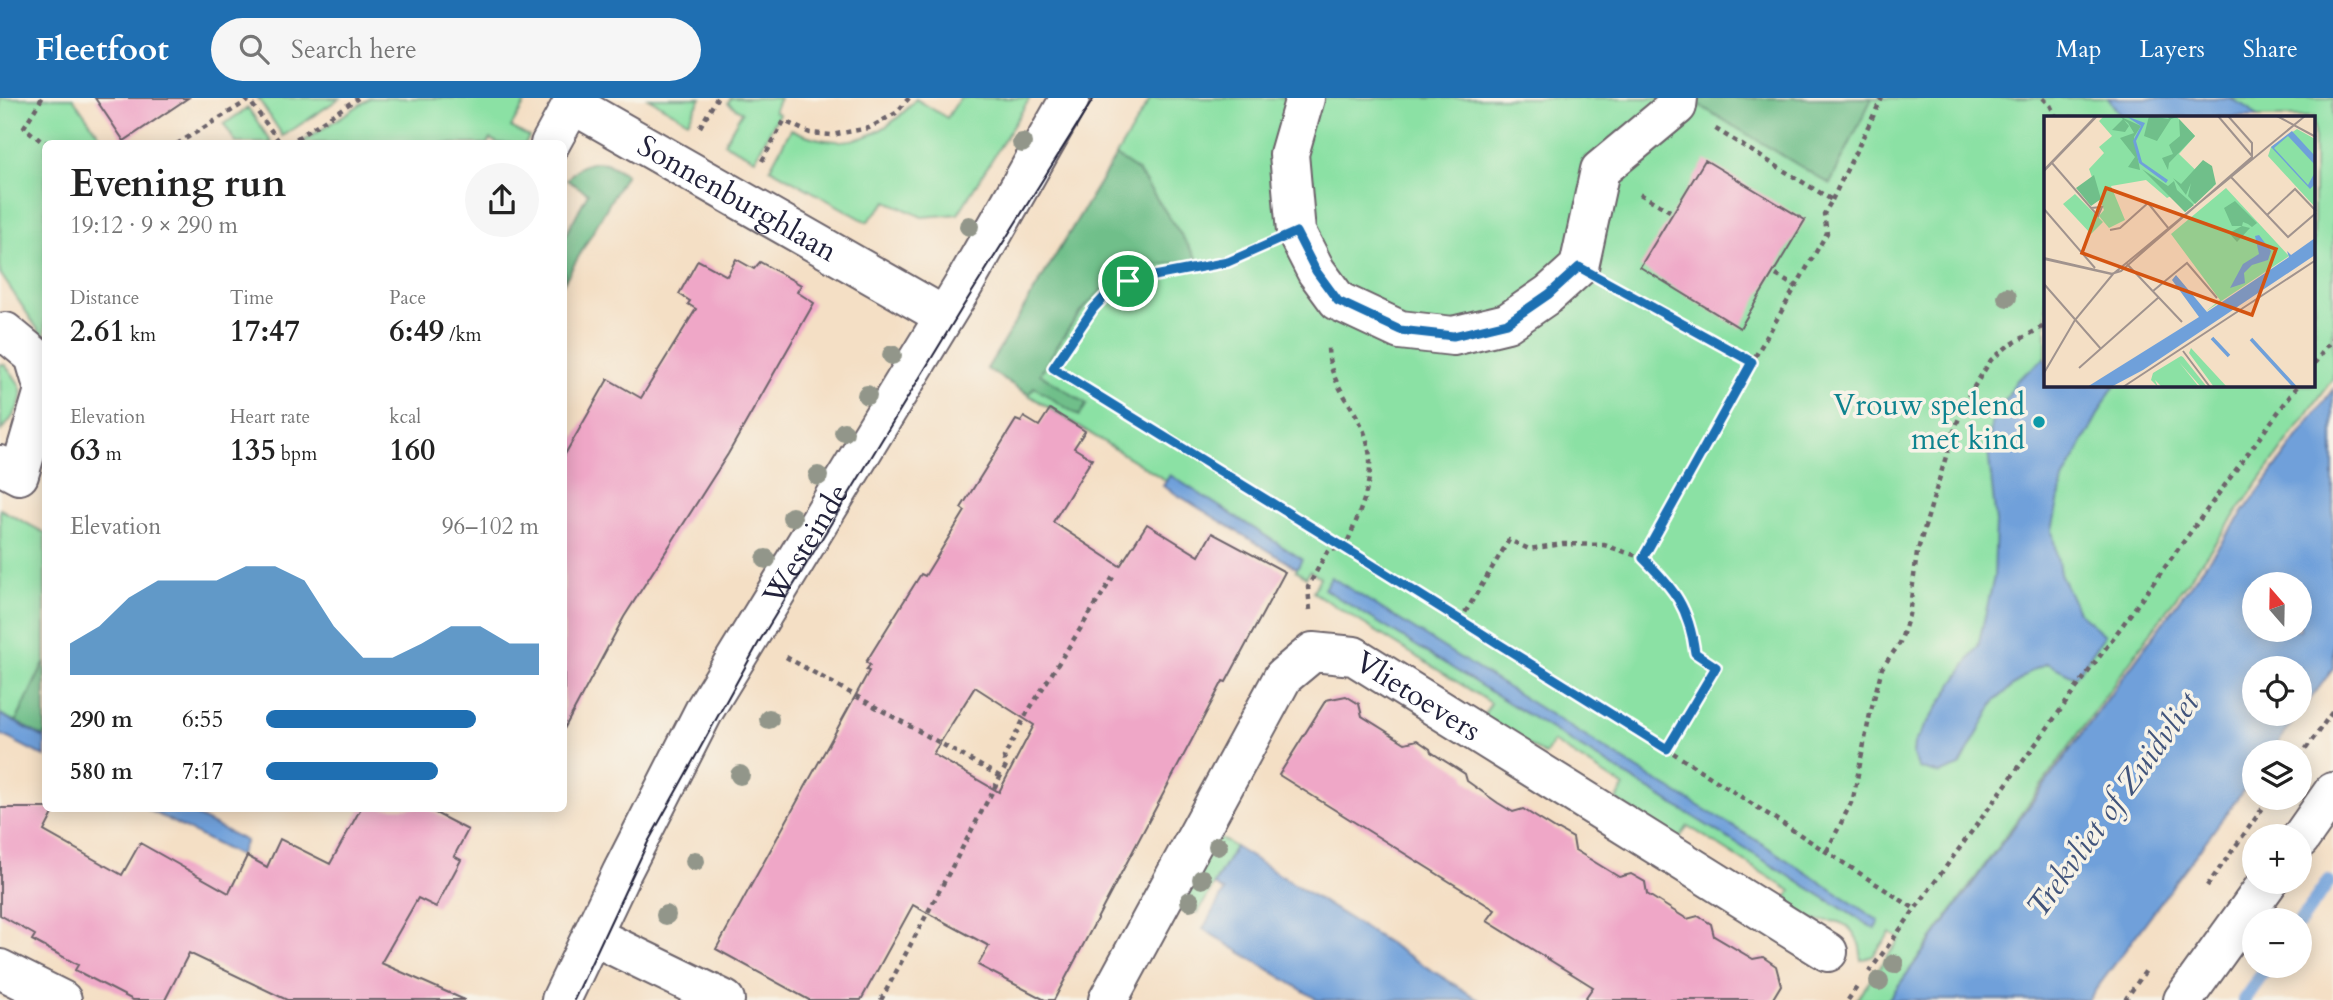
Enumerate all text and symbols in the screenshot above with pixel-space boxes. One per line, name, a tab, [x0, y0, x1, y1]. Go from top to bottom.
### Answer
search box	[211, 18, 701, 81]
text: Fleetfoot	[35, 27, 169, 72]
icon: search	[235, 30, 273, 68]
text: Search here	[291, 32, 417, 67]
text: Map	[2056, 33, 2102, 66]
text: Layers	[2140, 33, 2205, 66]
text: Share	[2243, 33, 2298, 66]
inset map	[2044, 116, 2316, 387]
street label: Sonnenburghlaan	[630, 125, 845, 271]
text: Evening run	[70, 158, 286, 210]
button: share	[465, 163, 539, 237]
text: 19:12 · 9 × 290 m	[70, 210, 238, 241]
pin	[1098, 251, 1158, 311]
icon: arrive	[1109, 262, 1147, 300]
text: Distance	[70, 285, 139, 311]
text: Time	[230, 285, 274, 311]
text: Pace	[389, 285, 426, 311]
text: 2.61	[70, 311, 125, 352]
text: 17:47	[230, 311, 300, 352]
text: 6:49	[389, 311, 444, 352]
text: km	[125, 322, 156, 348]
text: /km	[444, 322, 482, 348]
place label: Vrouw spelend met kind	[1833, 385, 2025, 460]
text: Elevation	[70, 404, 145, 430]
text: Heart rate	[230, 404, 310, 430]
text: kcal	[389, 404, 421, 430]
marker: Vrouw spelend met kind	[2031, 414, 2047, 430]
text: 63	[70, 430, 101, 471]
text: 135	[230, 430, 276, 471]
text: 160	[389, 430, 435, 471]
text: m	[101, 441, 122, 467]
text: bpm	[276, 441, 317, 467]
street label: Westeinde	[752, 476, 858, 613]
text: Elevation	[70, 511, 161, 542]
text: 96–102 m	[442, 511, 539, 542]
north arrow	[2242, 572, 2312, 642]
map controls	[2242, 572, 2312, 978]
street label: Vlietoevers	[1347, 641, 1489, 751]
button: locate	[2242, 656, 2312, 726]
water label: Trekvliet of Zuidvliet	[2016, 683, 2210, 926]
text: 290 m	[70, 704, 133, 735]
text: 6:55	[182, 704, 223, 735]
button: layers	[2242, 740, 2312, 810]
text: 580 m	[70, 756, 133, 787]
text: 7:17	[182, 756, 223, 787]
button: +	[2242, 824, 2312, 894]
button: −	[2242, 908, 2312, 978]

